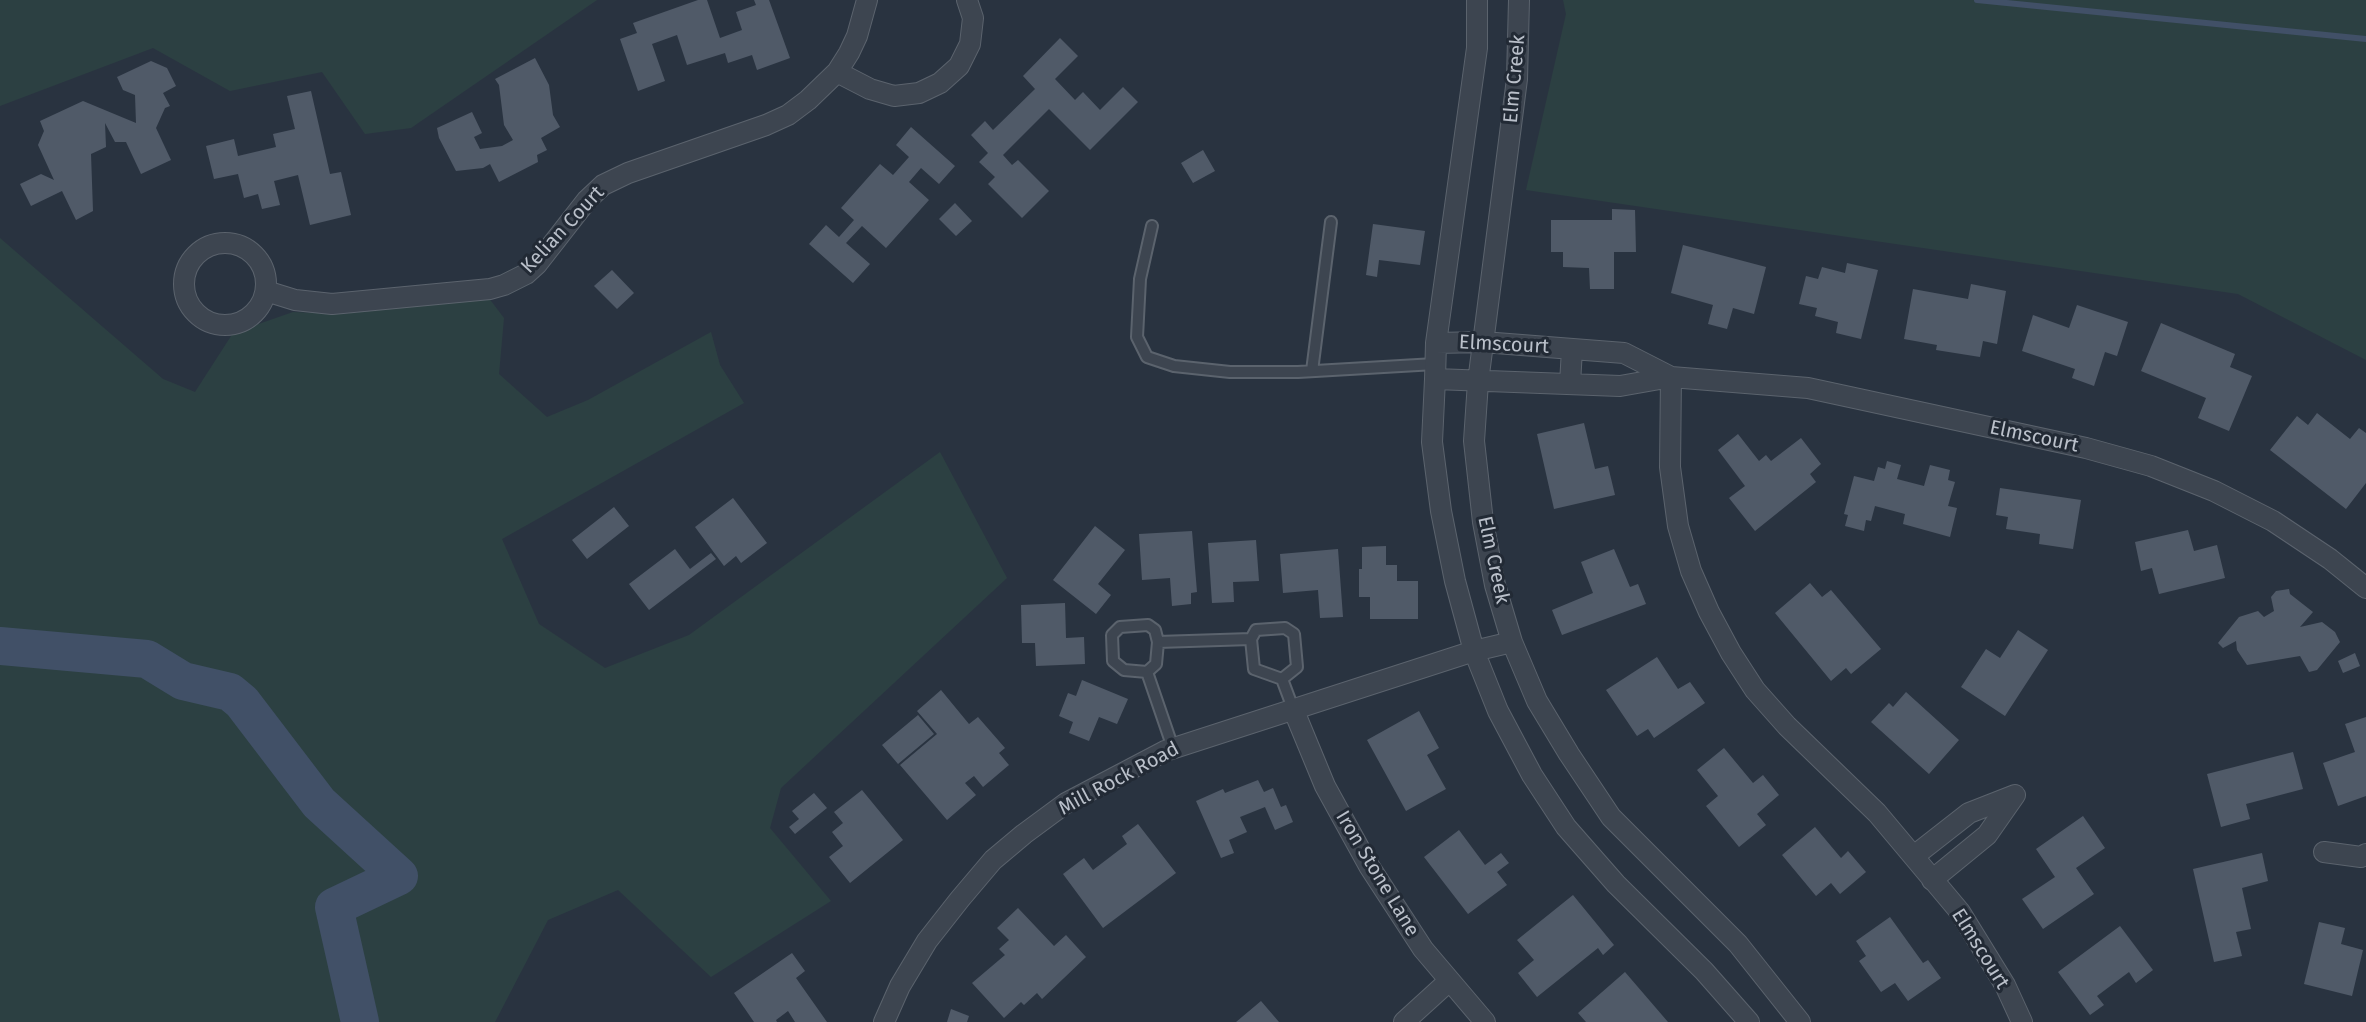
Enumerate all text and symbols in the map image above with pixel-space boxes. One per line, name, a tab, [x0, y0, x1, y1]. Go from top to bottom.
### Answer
street label: Elm Creek	[1499, 34, 1531, 124]
street label: Kelian Court	[516, 181, 610, 279]
street label: Elmscourt	[1458, 331, 1550, 359]
street label: Elmscourt	[1987, 416, 2081, 458]
street label: Elm Creek	[1472, 514, 1514, 606]
street label: Mill Rock Road	[1055, 737, 1183, 821]
street label: Iron Stone Lane	[1330, 807, 1424, 941]
street label: Elmscourt	[1946, 904, 2014, 994]

